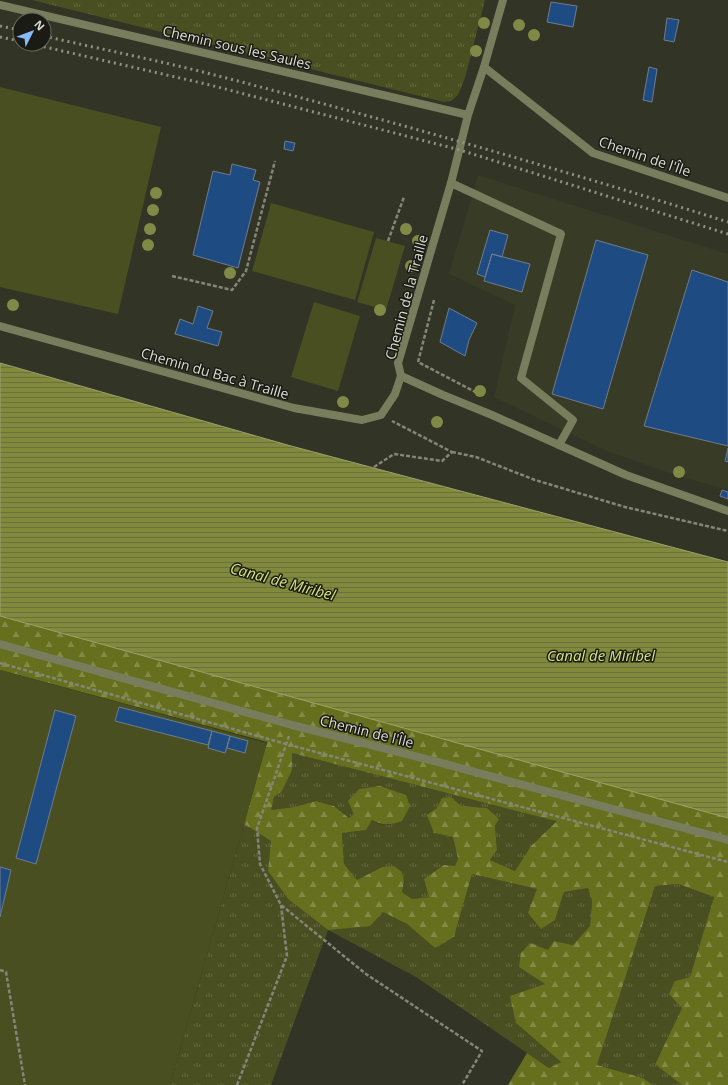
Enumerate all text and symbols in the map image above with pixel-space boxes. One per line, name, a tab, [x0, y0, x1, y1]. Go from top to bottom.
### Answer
north arrow	[12, 12, 52, 52]
text: N	[31, 17, 48, 33]
street label: Chemin sous les Saules	[161, 21, 313, 73]
street label: Chemin de l'Île	[597, 131, 694, 181]
street label: Chemin de la Traille	[380, 232, 432, 362]
street label: Chemin du Bac à Traille	[139, 343, 291, 403]
water label: Canal de Miribel	[228, 557, 339, 605]
water label: Canal de Miribel	[547, 645, 656, 665]
street label: Chemin de l'Île	[318, 710, 416, 752]

